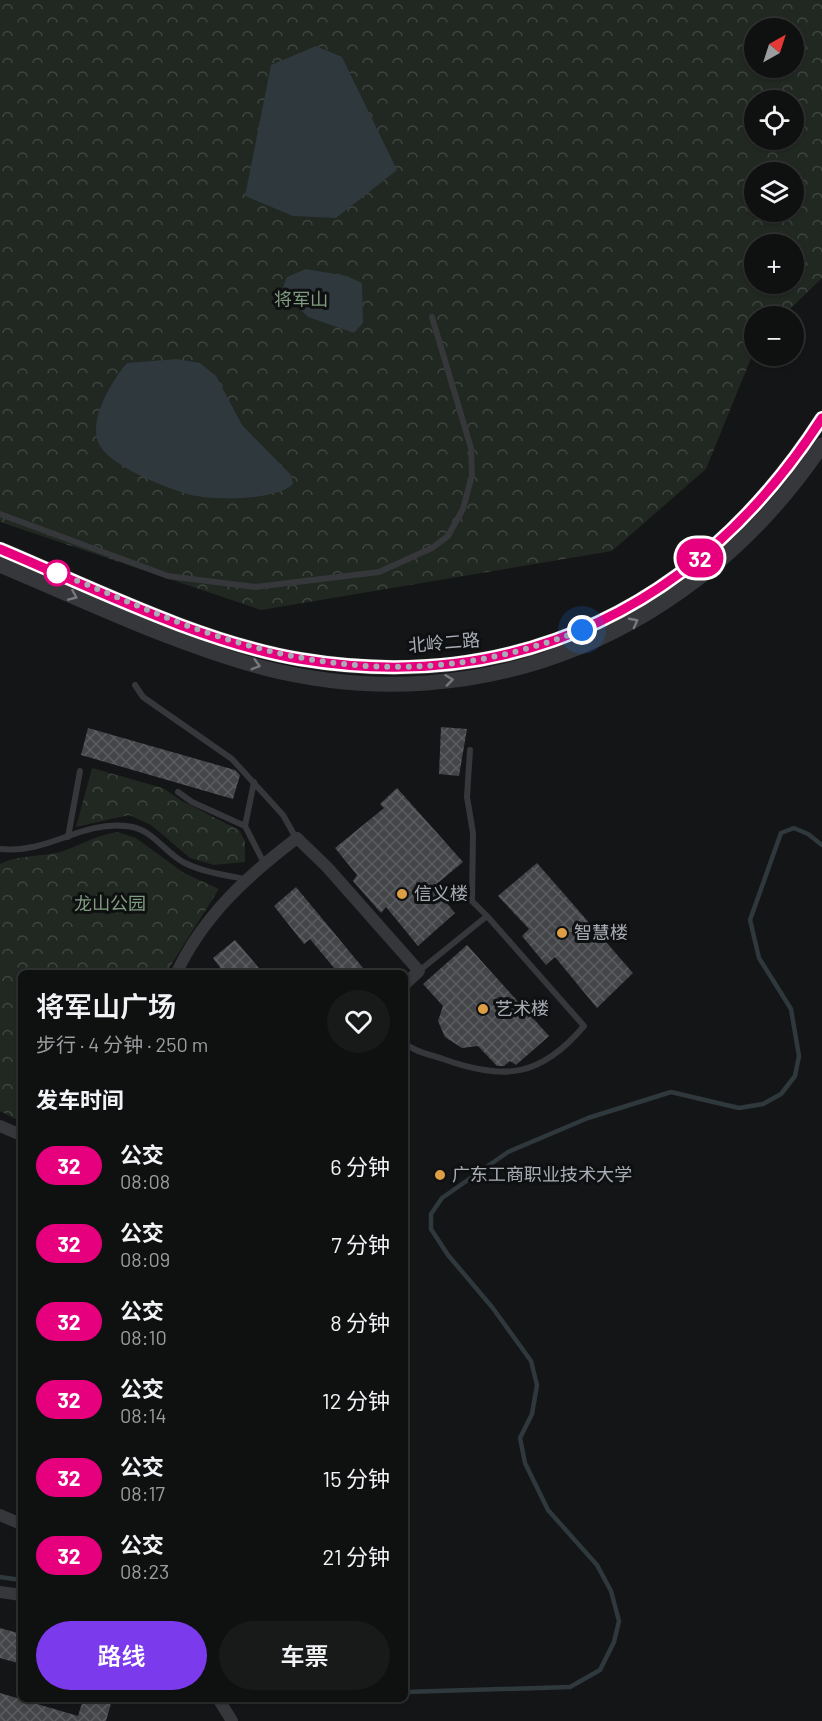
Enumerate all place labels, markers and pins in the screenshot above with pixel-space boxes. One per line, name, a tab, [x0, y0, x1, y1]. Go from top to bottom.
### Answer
unlabelled marker	[44, 560, 70, 586]
place label: 信义楼	[414, 882, 468, 904]
marker: 信义楼	[395, 887, 409, 901]
place label: 智慧楼	[574, 921, 628, 943]
marker: 智慧楼	[555, 926, 569, 940]
place label: 艺术楼	[495, 997, 549, 1019]
marker: 艺术楼	[476, 1002, 490, 1016]
place label: 广东工商职业技术大学	[452, 1163, 632, 1185]
marker: 广东工商职业技术大学	[433, 1168, 447, 1182]

